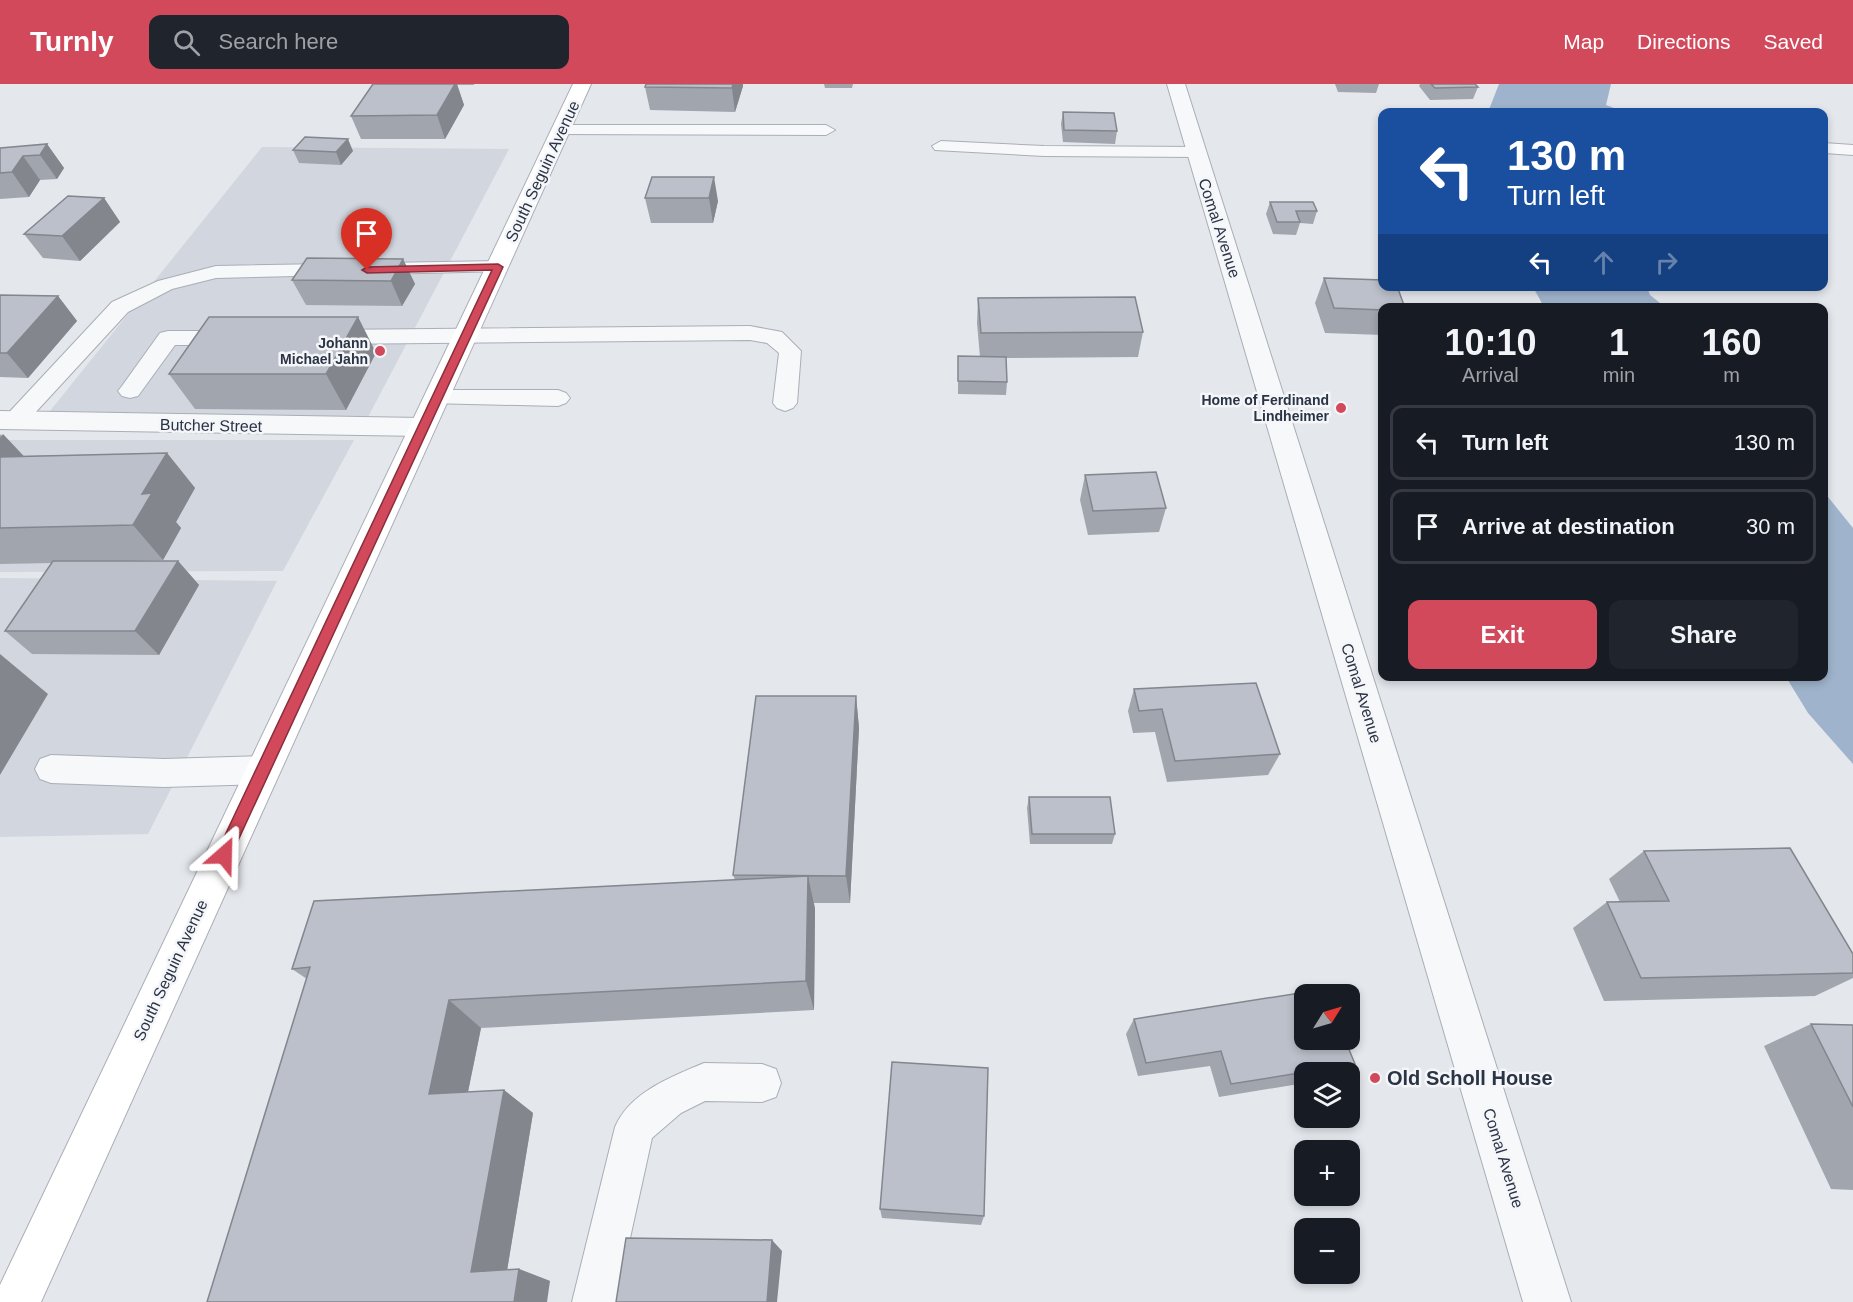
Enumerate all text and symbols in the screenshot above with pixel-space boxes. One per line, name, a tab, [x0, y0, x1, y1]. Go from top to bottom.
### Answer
search box	[149, 15, 569, 69]
text: Turnly	[30, 26, 113, 57]
icon: search	[170, 26, 203, 59]
text: Search here	[218, 29, 338, 54]
text: Map	[1563, 30, 1604, 53]
text: Directions	[1637, 30, 1730, 53]
text: Saved	[1763, 30, 1823, 53]
street label: South Seguin Avenue	[502, 98, 583, 244]
icon: left	[1408, 132, 1486, 210]
text: 130 m	[1507, 132, 1626, 179]
street label: Comal Avenue	[1195, 176, 1244, 280]
text: Turn left	[1507, 181, 1605, 211]
pin	[341, 208, 392, 270]
icon: arrive	[350, 217, 383, 250]
icon: left	[1524, 246, 1557, 279]
icon: ahead	[1587, 246, 1620, 279]
icon: right	[1650, 246, 1683, 279]
text: 10:10	[1444, 322, 1536, 363]
text: 1	[1609, 322, 1629, 363]
text: 160	[1701, 322, 1762, 363]
place label: Johann Michael Jahn	[280, 335, 368, 367]
marker: Johann Michael Jahn	[373, 344, 387, 358]
text: Arrival	[1462, 364, 1519, 386]
text: min	[1603, 364, 1635, 386]
text: m	[1723, 364, 1740, 386]
place label: Home of Ferdinand Lindheimer	[1201, 392, 1330, 424]
marker: Home of Ferdinand Lindheimer	[1334, 401, 1348, 415]
street label: Butcher Street	[160, 416, 263, 435]
icon: left	[1411, 426, 1444, 459]
text: Turn left	[1462, 430, 1548, 455]
text: 130 m	[1734, 430, 1795, 455]
icon: arrive	[1411, 510, 1444, 543]
text: Arrive at destination	[1462, 514, 1675, 539]
text: 30 m	[1746, 514, 1795, 539]
button: Exit	[1408, 600, 1597, 669]
button: Share	[1609, 600, 1798, 669]
street label: Comal Avenue	[1338, 641, 1385, 745]
position arrow	[192, 823, 256, 887]
street label: South Seguin Avenue	[130, 897, 211, 1043]
north arrow	[1294, 984, 1360, 1050]
map controls	[1294, 984, 1360, 1284]
button: layers	[1294, 1062, 1360, 1128]
place label: Old Scholl House	[1387, 1067, 1553, 1089]
marker: Old Scholl House	[1368, 1071, 1382, 1085]
street label: Comal Avenue	[1480, 1106, 1527, 1210]
button: +	[1294, 1140, 1360, 1206]
button: −	[1294, 1218, 1360, 1284]

